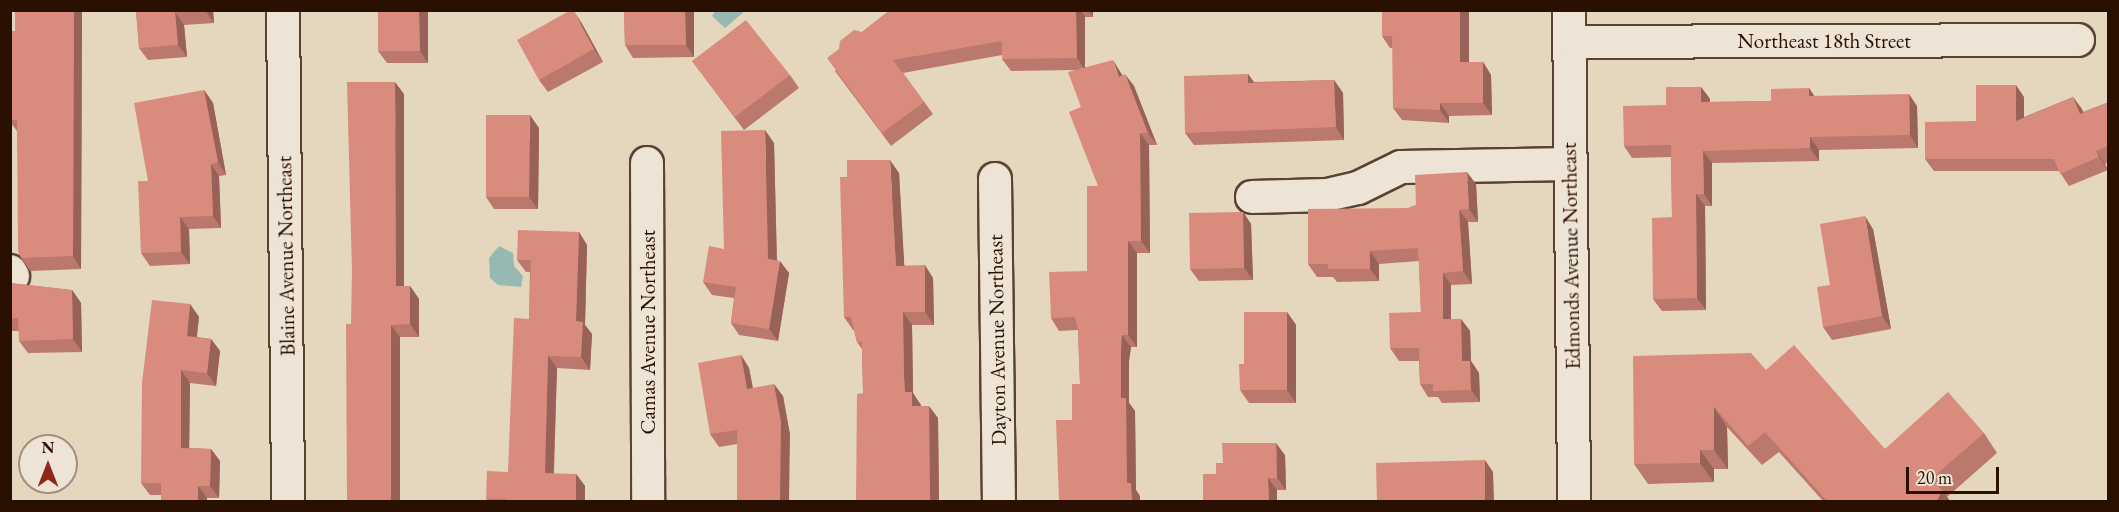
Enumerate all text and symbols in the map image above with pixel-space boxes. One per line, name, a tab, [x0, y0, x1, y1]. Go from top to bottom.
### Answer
street label: Northeast 18th Street	[1737, 28, 1911, 54]
street label: Edmonds Avenue Northeast	[1556, 142, 1586, 370]
street label: Blaine Avenue Northeast	[272, 156, 300, 356]
street label: Camas Avenue Northeast	[635, 230, 661, 434]
street label: Dayton Avenue Northeast	[983, 234, 1011, 446]
north arrow	[18, 434, 78, 494]
text: N	[42, 437, 54, 458]
scale bar	[1909, 455, 2002, 493]
text: 20 m	[1917, 466, 1952, 489]

